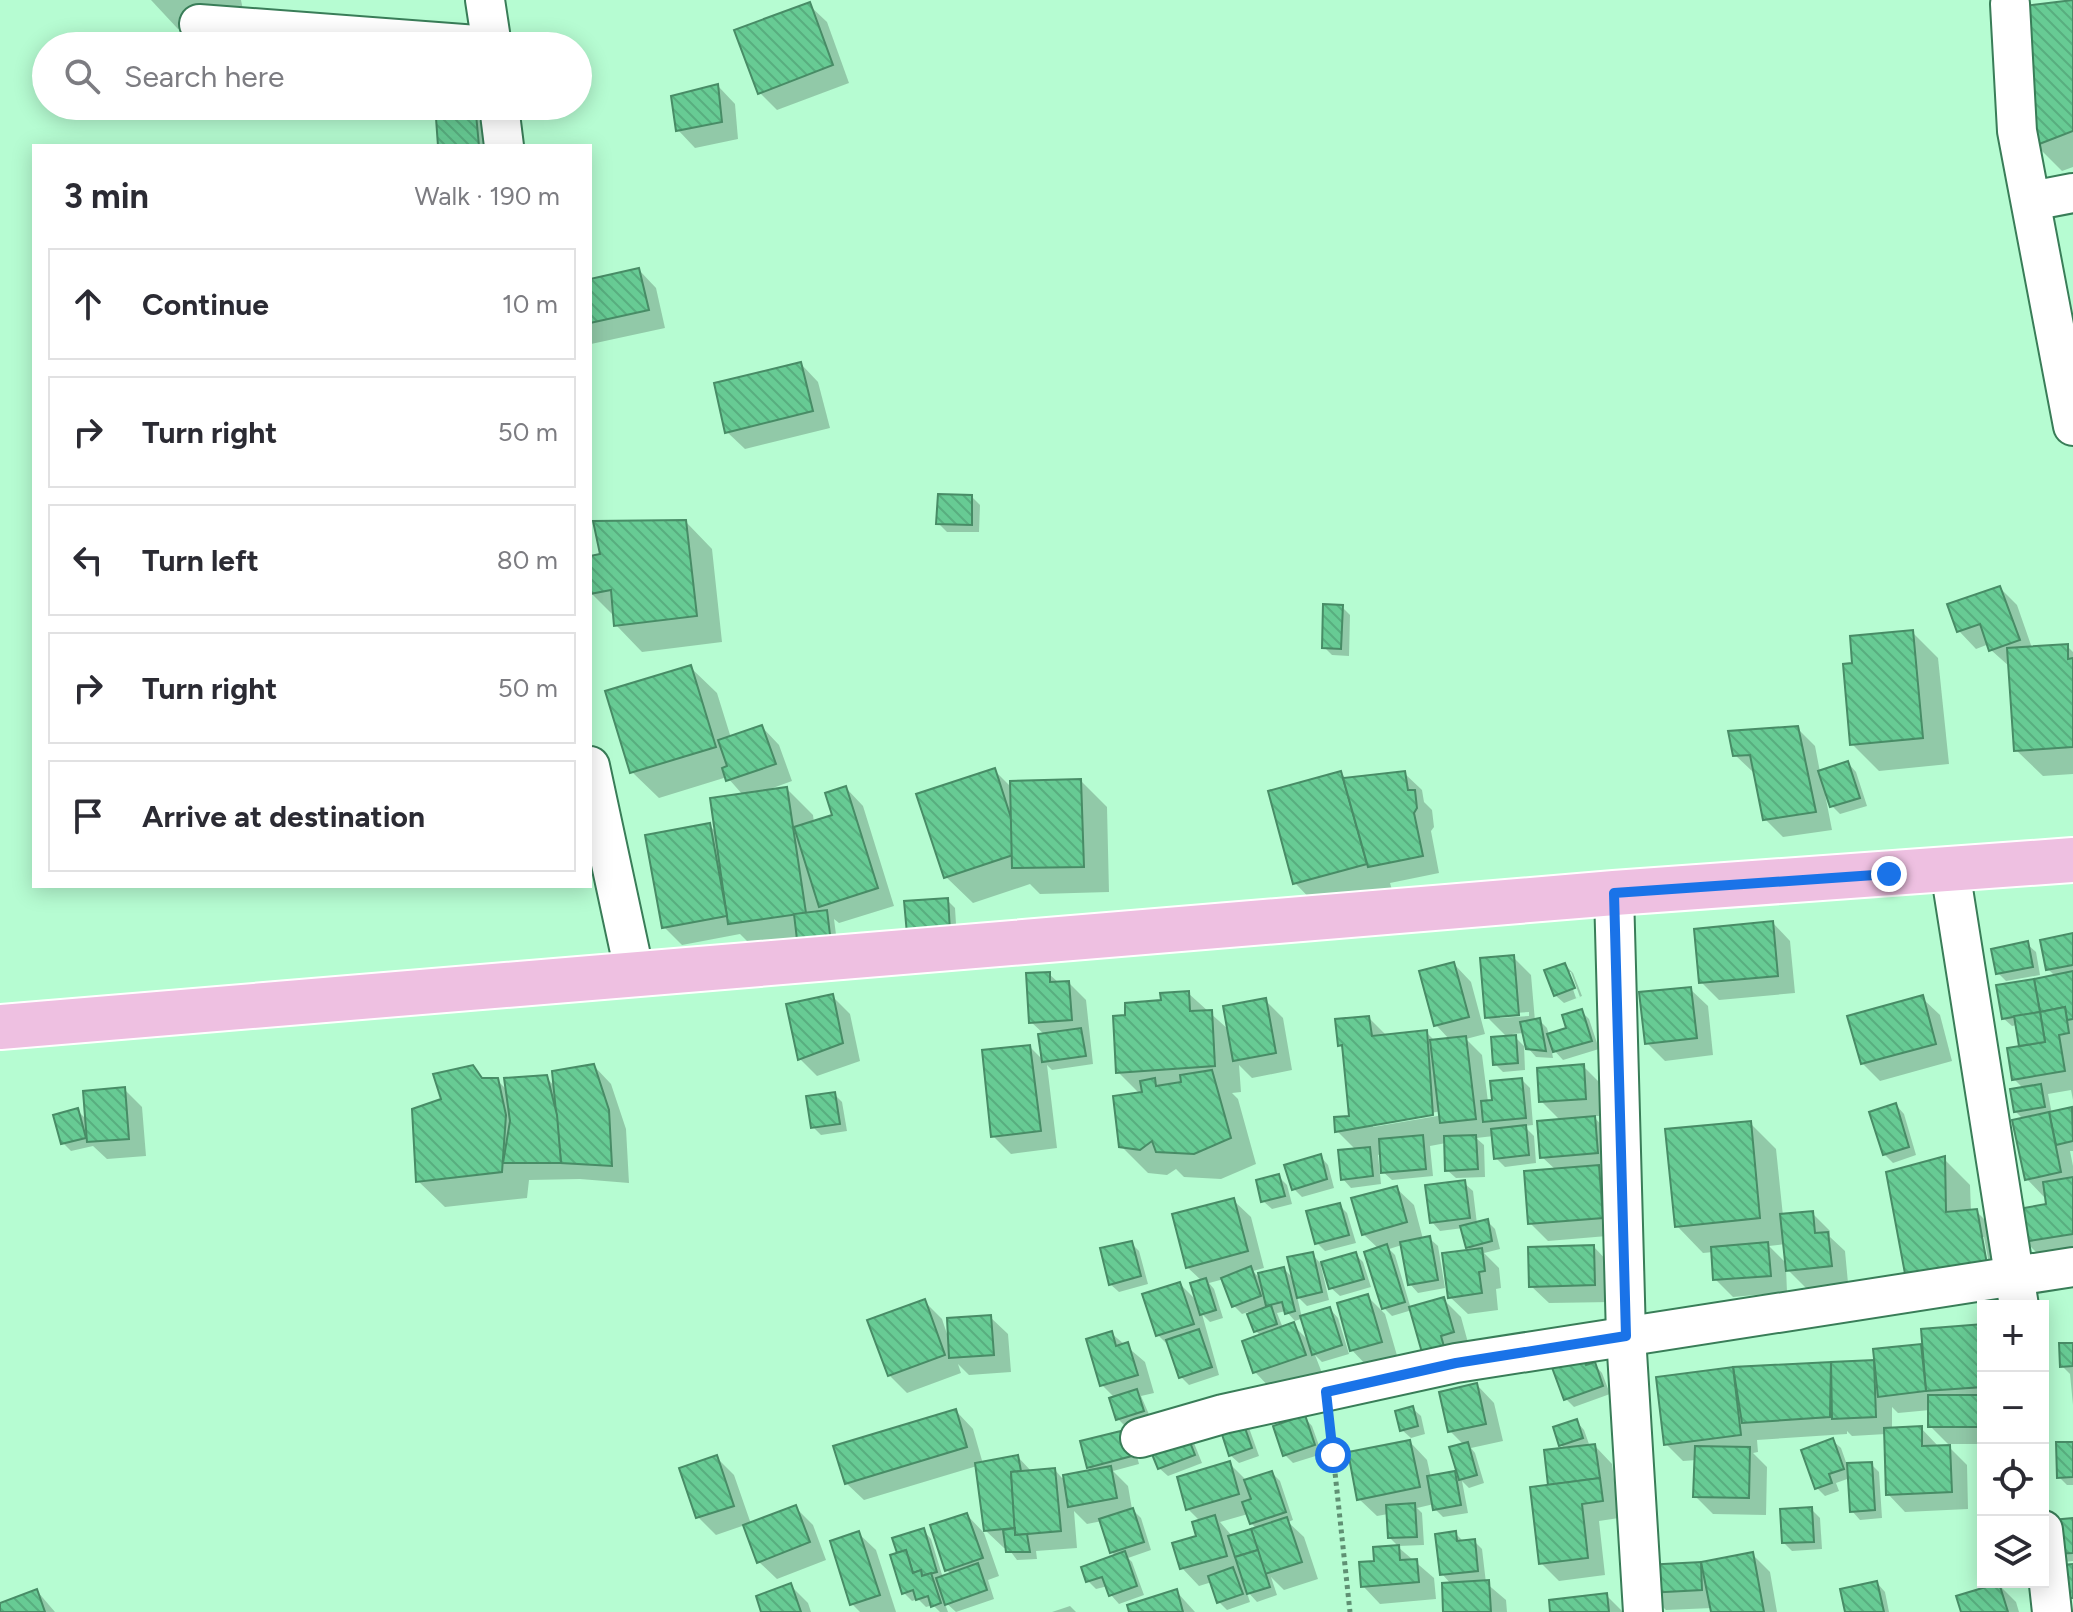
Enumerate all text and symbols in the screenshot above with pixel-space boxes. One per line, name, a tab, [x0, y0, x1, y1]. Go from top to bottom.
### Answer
search box	[32, 32, 592, 120]
icon: search	[60, 54, 104, 98]
text: Search here	[124, 58, 284, 95]
text: 3 min	[64, 176, 149, 217]
text: Walk · 190 m	[414, 180, 560, 212]
icon: ahead	[66, 282, 110, 326]
text: Continue	[142, 286, 269, 323]
text: 10 m	[502, 288, 558, 320]
icon: right	[66, 410, 110, 454]
text: Turn right	[142, 414, 277, 451]
text: 50 m	[498, 416, 558, 448]
icon: left	[66, 538, 110, 582]
text: Turn left	[142, 542, 259, 579]
text: 80 m	[497, 544, 558, 576]
icon: right	[66, 666, 110, 710]
text: Turn right	[142, 670, 277, 707]
text: 50 m	[498, 672, 558, 704]
icon: arrive	[66, 794, 110, 838]
text: Arrive at destination	[142, 798, 425, 835]
route end	[1871, 856, 1907, 892]
map controls	[1977, 1300, 2049, 1588]
button: +	[1977, 1300, 2049, 1372]
button: −	[1977, 1372, 2049, 1444]
route start	[1315, 1437, 1351, 1473]
button: locate	[1977, 1444, 2049, 1516]
button: layers	[1977, 1516, 2049, 1588]

